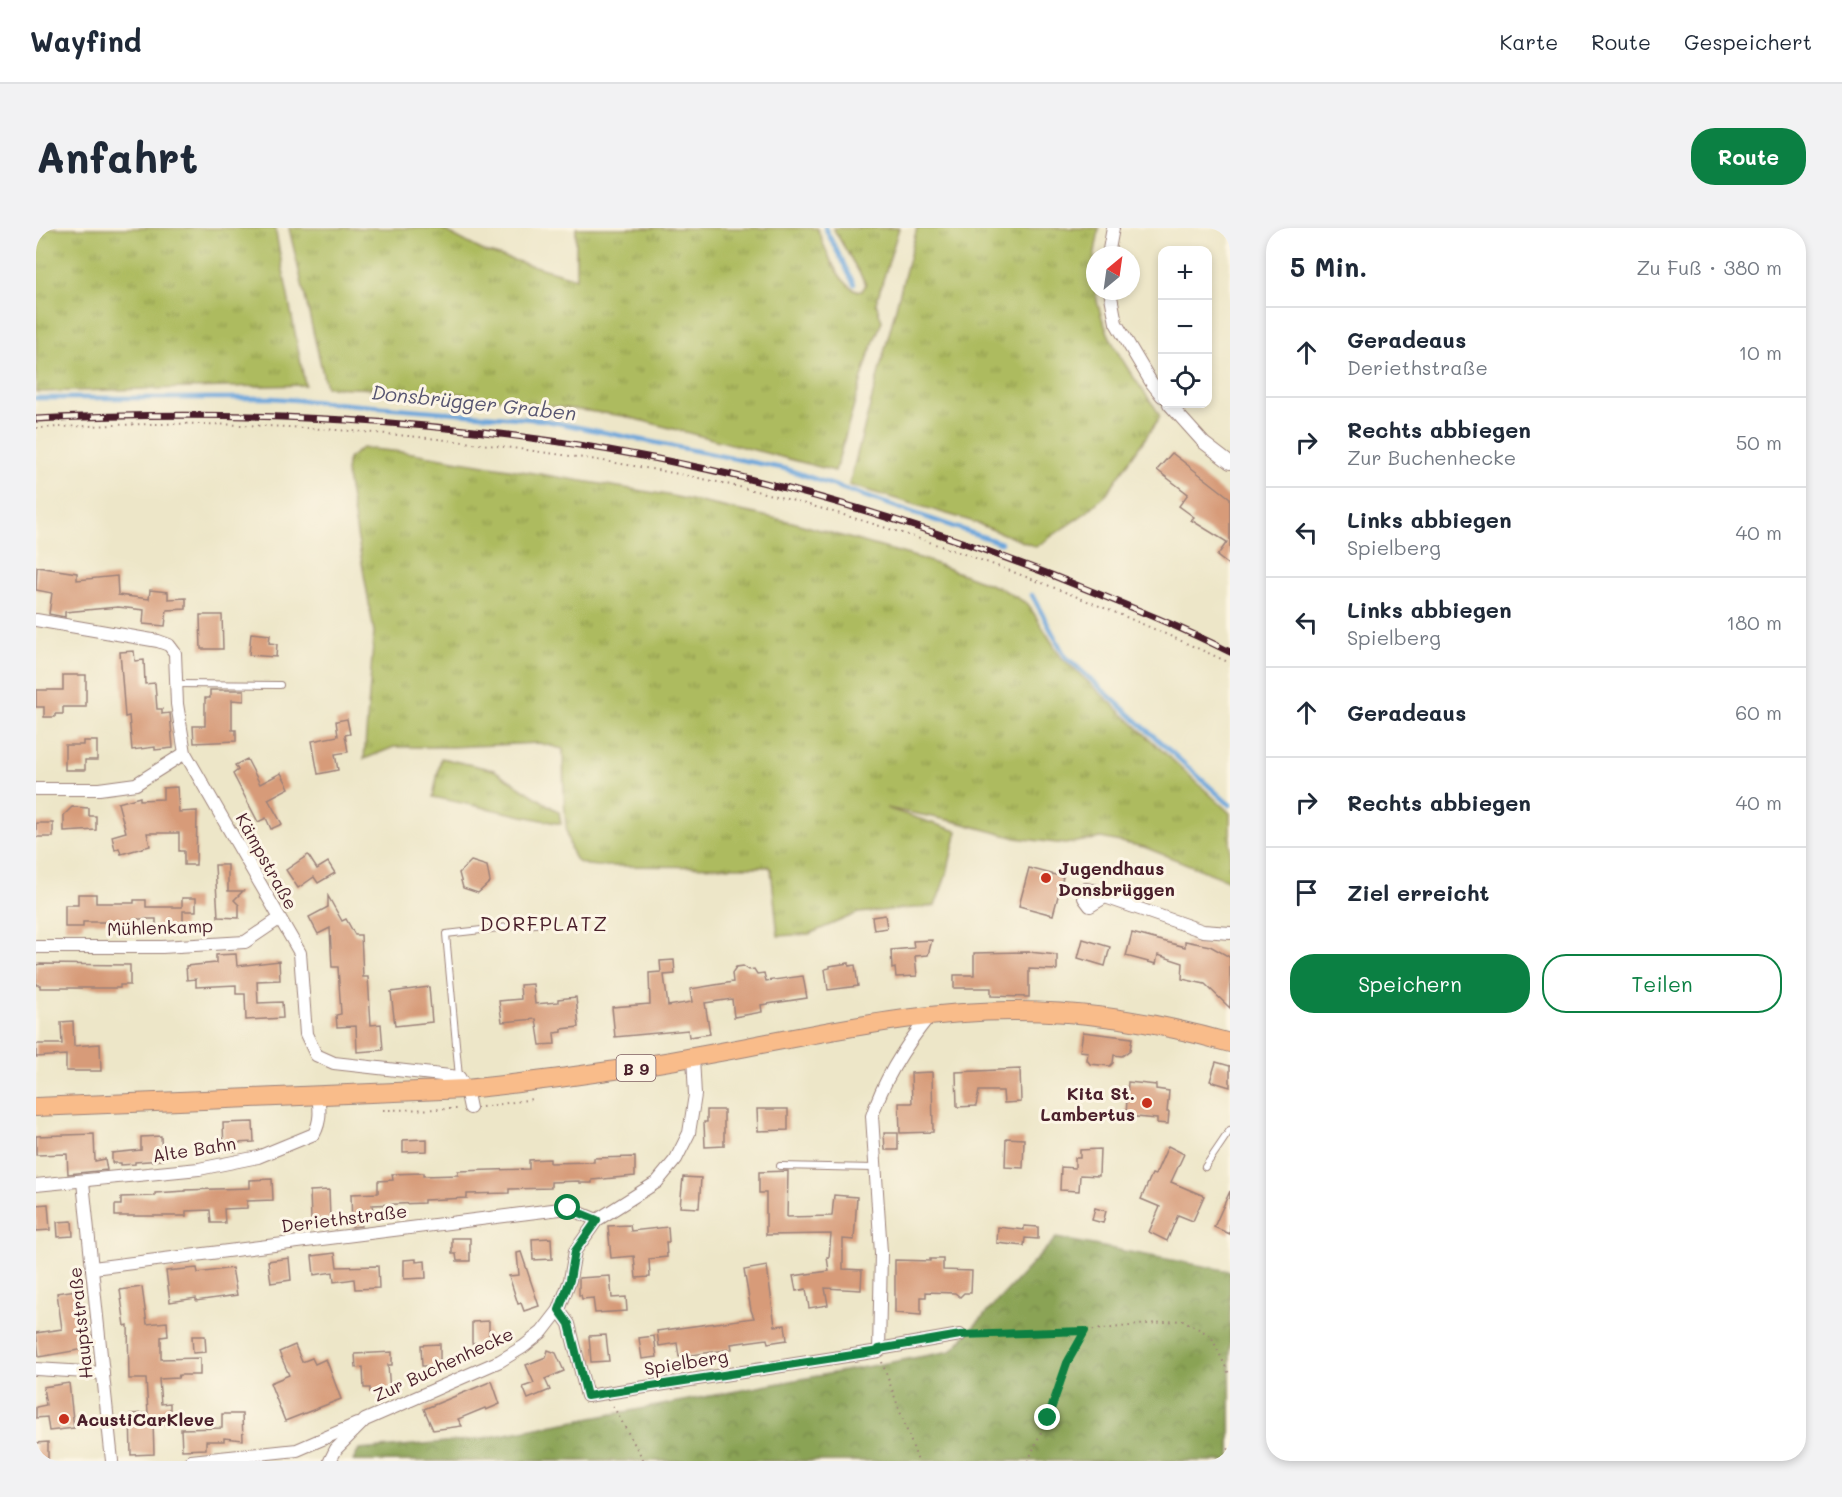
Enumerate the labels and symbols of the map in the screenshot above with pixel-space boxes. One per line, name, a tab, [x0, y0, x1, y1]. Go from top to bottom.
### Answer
north arrow	[1086, 246, 1140, 300]
water label: Donsbrügger Graben	[370, 378, 578, 426]
street label: Kämpstraße	[231, 808, 303, 914]
place label: Jugendhaus Donsbrüggen	[1058, 856, 1175, 901]
marker: Jugendhaus Donsbrüggen	[1039, 871, 1053, 885]
district label: DORFPLATZ	[480, 910, 608, 936]
street label: Mühlenkamp	[107, 913, 213, 941]
road number: B 9	[616, 1055, 656, 1081]
place label: Kita St. Lambertus	[1040, 1081, 1135, 1126]
marker: Kita St. Lambertus	[1140, 1096, 1154, 1110]
street label: Alte Bahn	[150, 1131, 238, 1167]
route start	[554, 1194, 580, 1220]
street label: Deriethstraße	[280, 1198, 408, 1238]
street label: Hauptstraße	[62, 1266, 98, 1380]
street label: Zur Buchenhecke	[369, 1321, 517, 1407]
street label: Spielberg	[642, 1344, 730, 1380]
route end	[1034, 1404, 1060, 1430]
place label: AcustiCarKleve	[76, 1407, 215, 1431]
marker: AcustiCarKleve	[57, 1412, 71, 1426]

